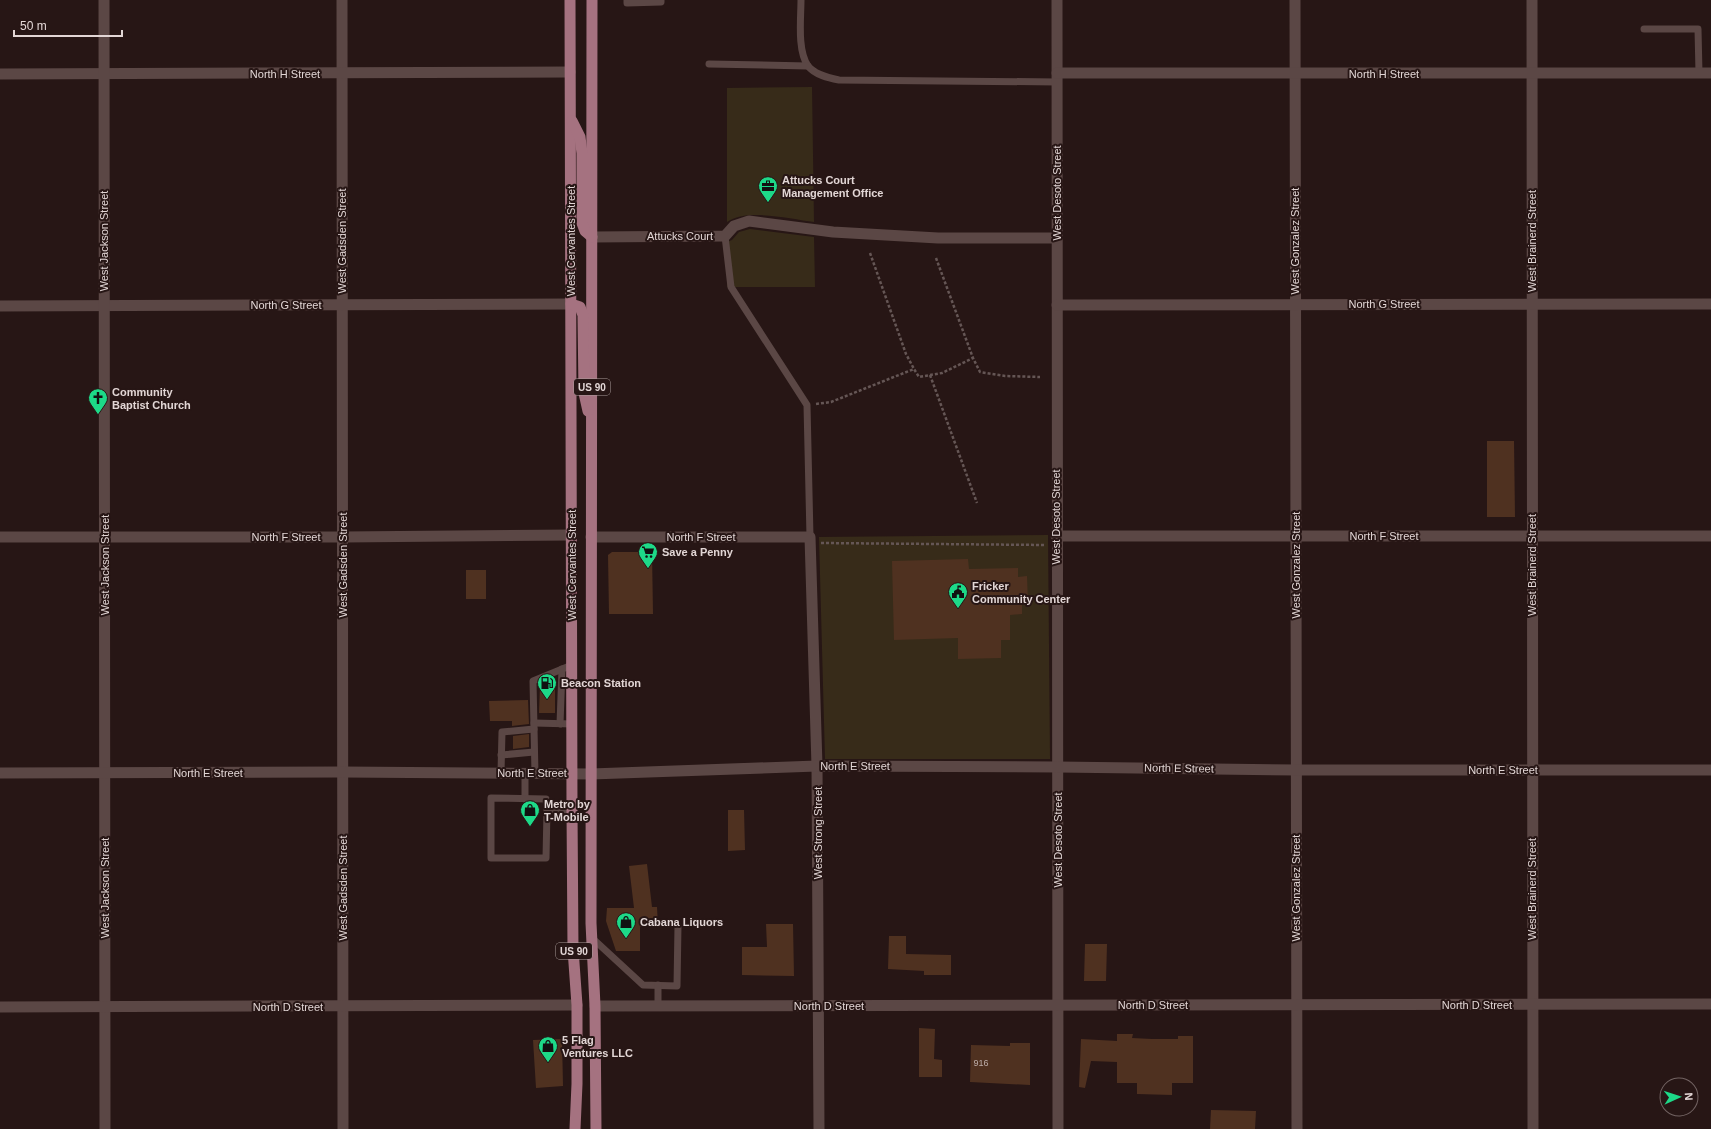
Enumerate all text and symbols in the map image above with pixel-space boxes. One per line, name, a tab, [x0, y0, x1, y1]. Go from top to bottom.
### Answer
scale bar	[14, 12, 122, 38]
text: 50 m	[20, 19, 47, 33]
street label: North H Street	[250, 68, 320, 80]
street label: North H Street	[1349, 68, 1419, 80]
street label: West Desoto Street	[1051, 145, 1063, 241]
place label: Attucks Court Management Office	[782, 174, 883, 199]
office icon: Attucks Court Management Office	[757, 175, 779, 203]
street label: West Cervantes Street	[565, 186, 577, 296]
street label: West Gonzalez Street	[1289, 188, 1301, 294]
street label: West Gadsden Street	[336, 189, 348, 293]
street label: West Brainerd Street	[1526, 190, 1538, 292]
street label: West Jackson Street	[98, 191, 110, 291]
street label: Attucks Court	[647, 230, 713, 242]
street label: North G Street	[1349, 298, 1419, 310]
street label: North G Street	[251, 299, 321, 311]
road number: US 90	[574, 379, 610, 395]
place label: Community Baptist Church	[112, 386, 191, 411]
church icon: Community Baptist Church	[87, 387, 109, 415]
street label: West Desoto Street	[1050, 469, 1062, 565]
street label: West Cervantes Street	[566, 510, 578, 620]
street label: West Gonzalez Street	[1290, 512, 1302, 618]
street label: West Gadsden Street	[337, 513, 349, 617]
street label: West Brainerd Street	[1526, 514, 1538, 616]
street label: West Jackson Street	[99, 515, 111, 615]
street label: North F Street	[1349, 530, 1419, 542]
street label: North F Street	[251, 531, 321, 543]
street label: North F Street	[666, 531, 736, 543]
supermarket icon: Save a Penny	[637, 541, 659, 569]
place label: Save a Penny	[662, 546, 734, 558]
place label: Fricker Community Center	[972, 580, 1071, 605]
public building icon: Fricker Community Center	[947, 581, 969, 609]
fuel station icon: Beacon Station	[536, 672, 558, 700]
place label: Beacon Station	[561, 677, 641, 689]
street label: North E Street	[820, 760, 890, 772]
street label: North E Street	[1144, 761, 1214, 775]
street label: North E Street	[1468, 764, 1538, 776]
street label: North E Street	[173, 767, 243, 779]
street label: North E Street	[497, 767, 567, 779]
street label: West Strong Street	[812, 787, 824, 879]
street label: West Desoto Street	[1052, 792, 1064, 888]
place label: Metro by T-Mobile	[544, 798, 591, 823]
shop icon: Metro by T-Mobile	[519, 799, 541, 827]
street label: West Gonzalez Street	[1290, 835, 1302, 941]
street label: West Gadsden Street	[337, 836, 349, 940]
street label: West Jackson Street	[99, 838, 111, 938]
street label: West Brainerd Street	[1526, 838, 1538, 940]
shop icon: Cabana Liquors	[615, 911, 637, 939]
place label: Cabana Liquors	[640, 916, 723, 928]
road number: US 90	[556, 943, 592, 959]
street label: North D Street	[1118, 999, 1188, 1011]
street label: North D Street	[1442, 999, 1512, 1011]
street label: North D Street	[794, 1000, 864, 1012]
street label: North D Street	[253, 1001, 323, 1013]
place label: 5 Flag Ventures LLC	[562, 1034, 633, 1059]
shop icon: 5 Flag Ventures LLC	[537, 1035, 559, 1063]
house number: 916	[973, 1058, 989, 1068]
north arrow	[1659, 1077, 1699, 1117]
text: N	[1683, 1092, 1695, 1101]

